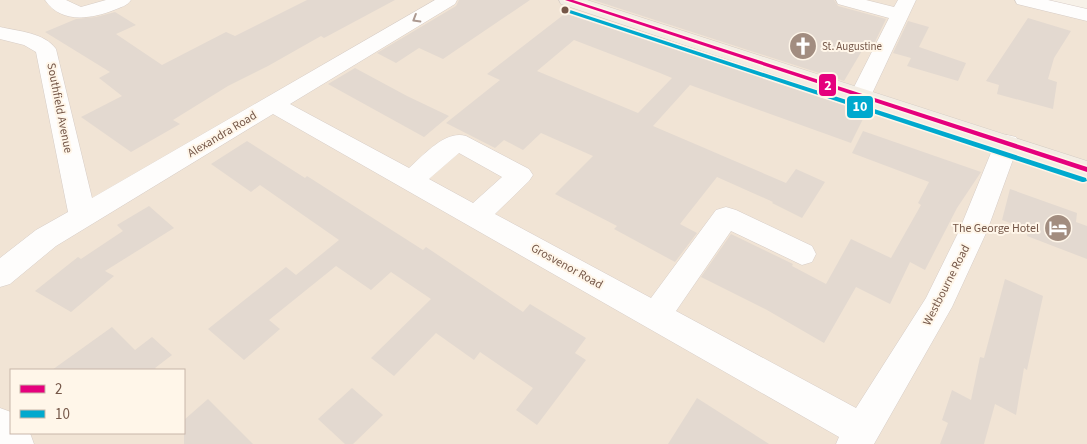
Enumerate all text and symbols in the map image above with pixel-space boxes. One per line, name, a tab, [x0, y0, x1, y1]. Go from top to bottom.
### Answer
unlabelled marker	[560, 5, 570, 15]
one-way arrow	[412, 13, 421, 23]
church icon: St. Augustine	[788, 31, 818, 61]
place label: St. Augustine	[822, 39, 883, 54]
street label: Southfield Avenue	[42, 62, 77, 155]
line badge: 2	[818, 73, 837, 97]
text: 2	[824, 76, 832, 96]
line badge: 10	[846, 95, 874, 119]
text: 10	[853, 97, 867, 117]
street label: Alexandra Road	[184, 107, 260, 162]
hotel icon: The George Hotel	[1043, 213, 1073, 243]
place label: The George Hotel	[953, 220, 1039, 237]
street label: Grosvenor Road	[528, 240, 606, 293]
street label: Westbourne Road	[919, 242, 974, 329]
legend	[10, 369, 185, 434]
text: 2	[55, 379, 62, 400]
text: 10	[55, 404, 70, 425]

